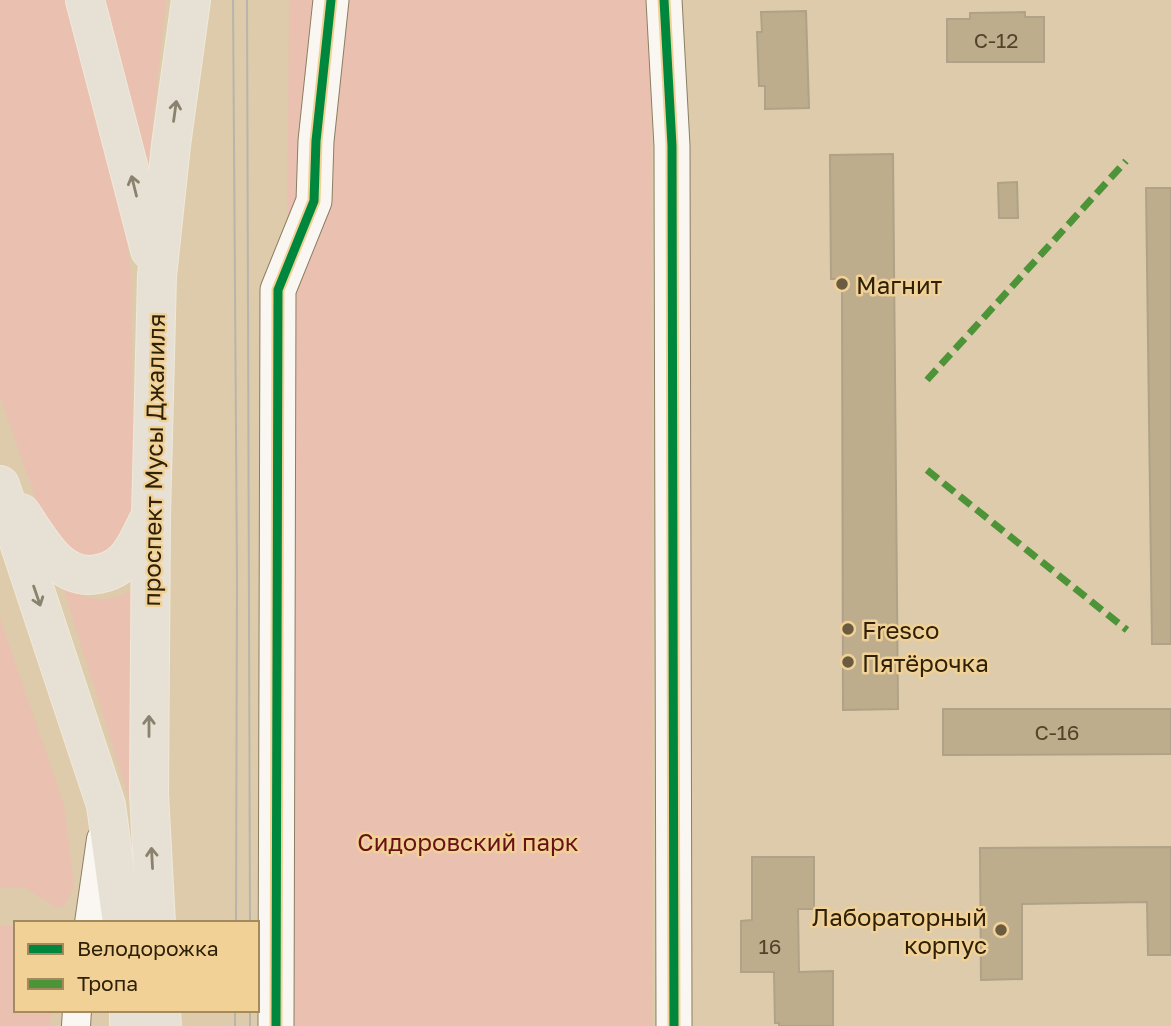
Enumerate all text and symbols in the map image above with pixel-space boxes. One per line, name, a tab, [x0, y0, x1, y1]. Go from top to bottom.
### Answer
house number: С-12	[974, 27, 1018, 53]
one-way arrow	[169, 100, 182, 123]
one-way arrow	[127, 175, 140, 198]
place label: Магнит	[856, 270, 943, 299]
marker: Магнит	[834, 276, 850, 292]
street label: проспект Мусы Джалиля	[136, 313, 170, 607]
one-way arrow	[31, 585, 44, 607]
place label: Fresco	[862, 615, 940, 644]
marker: Fresco	[840, 621, 856, 637]
place label: Пятёрочка	[862, 648, 989, 677]
marker: Пятёрочка	[840, 654, 856, 670]
one-way arrow	[142, 715, 156, 738]
house number: С-16	[1034, 719, 1080, 745]
park label: Сидоровский парк	[357, 827, 579, 856]
one-way arrow	[146, 847, 159, 870]
place label: Лабораторный корпус	[812, 902, 987, 959]
legend	[14, 921, 259, 1012]
marker: Лабораторный корпус	[993, 922, 1009, 938]
house number: 16	[759, 933, 781, 959]
text: Велодорожка	[77, 935, 219, 961]
text: Тропа	[77, 970, 138, 996]

